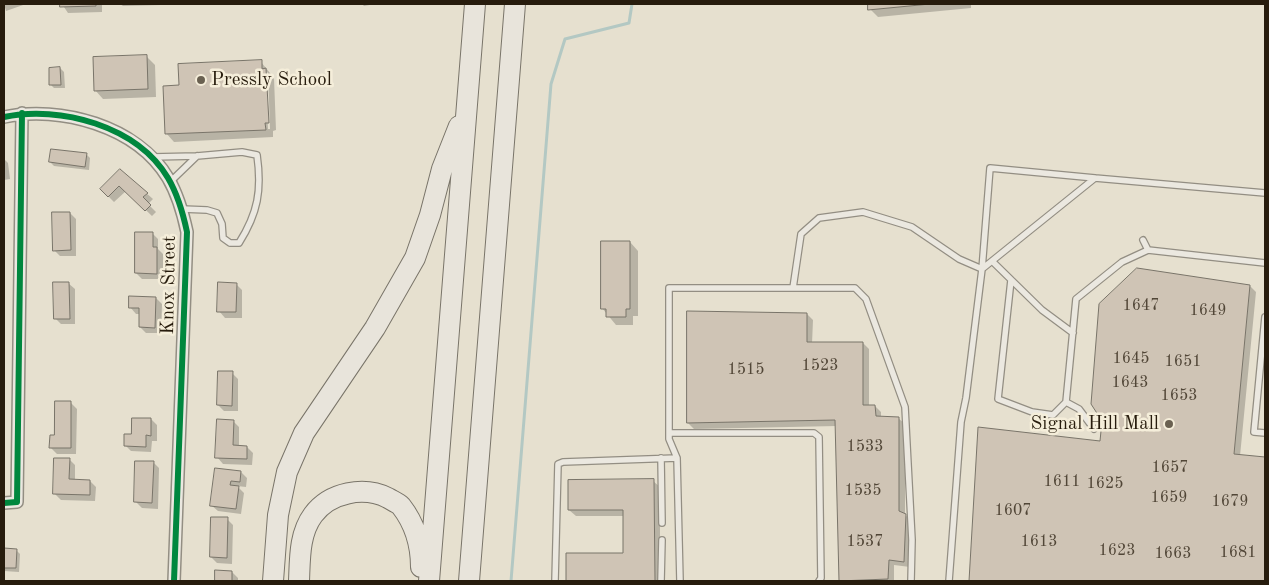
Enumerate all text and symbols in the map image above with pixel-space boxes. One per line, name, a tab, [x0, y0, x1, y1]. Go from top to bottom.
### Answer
place label: Pressly School	[211, 69, 332, 91]
marker: Pressly School	[195, 74, 207, 86]
street label: Knox Street	[157, 235, 181, 335]
house number: 1647	[1122, 296, 1160, 316]
house number: 1649	[1189, 301, 1227, 321]
house number: 1645	[1112, 349, 1150, 369]
house number: 1651	[1164, 352, 1202, 372]
house number: 1523	[801, 356, 839, 376]
house number: 1515	[727, 360, 765, 380]
house number: 1643	[1111, 373, 1149, 393]
house number: 1653	[1160, 386, 1198, 406]
place label: Signal Hill Mall	[1030, 413, 1159, 435]
marker: Signal Hill Mall	[1163, 418, 1175, 430]
house number: 1533	[846, 437, 884, 457]
house number: 1657	[1151, 458, 1189, 478]
house number: 1611	[1043, 472, 1081, 492]
house number: 1625	[1086, 474, 1124, 494]
house number: 1535	[844, 481, 882, 501]
house number: 1659	[1150, 488, 1188, 508]
house number: 1679	[1211, 492, 1249, 512]
house number: 1607	[994, 501, 1032, 521]
house number: 1537	[846, 532, 884, 552]
house number: 1613	[1020, 532, 1058, 552]
house number: 1623	[1098, 541, 1136, 561]
house number: 1681	[1219, 543, 1257, 563]
house number: 1663	[1154, 544, 1192, 564]

